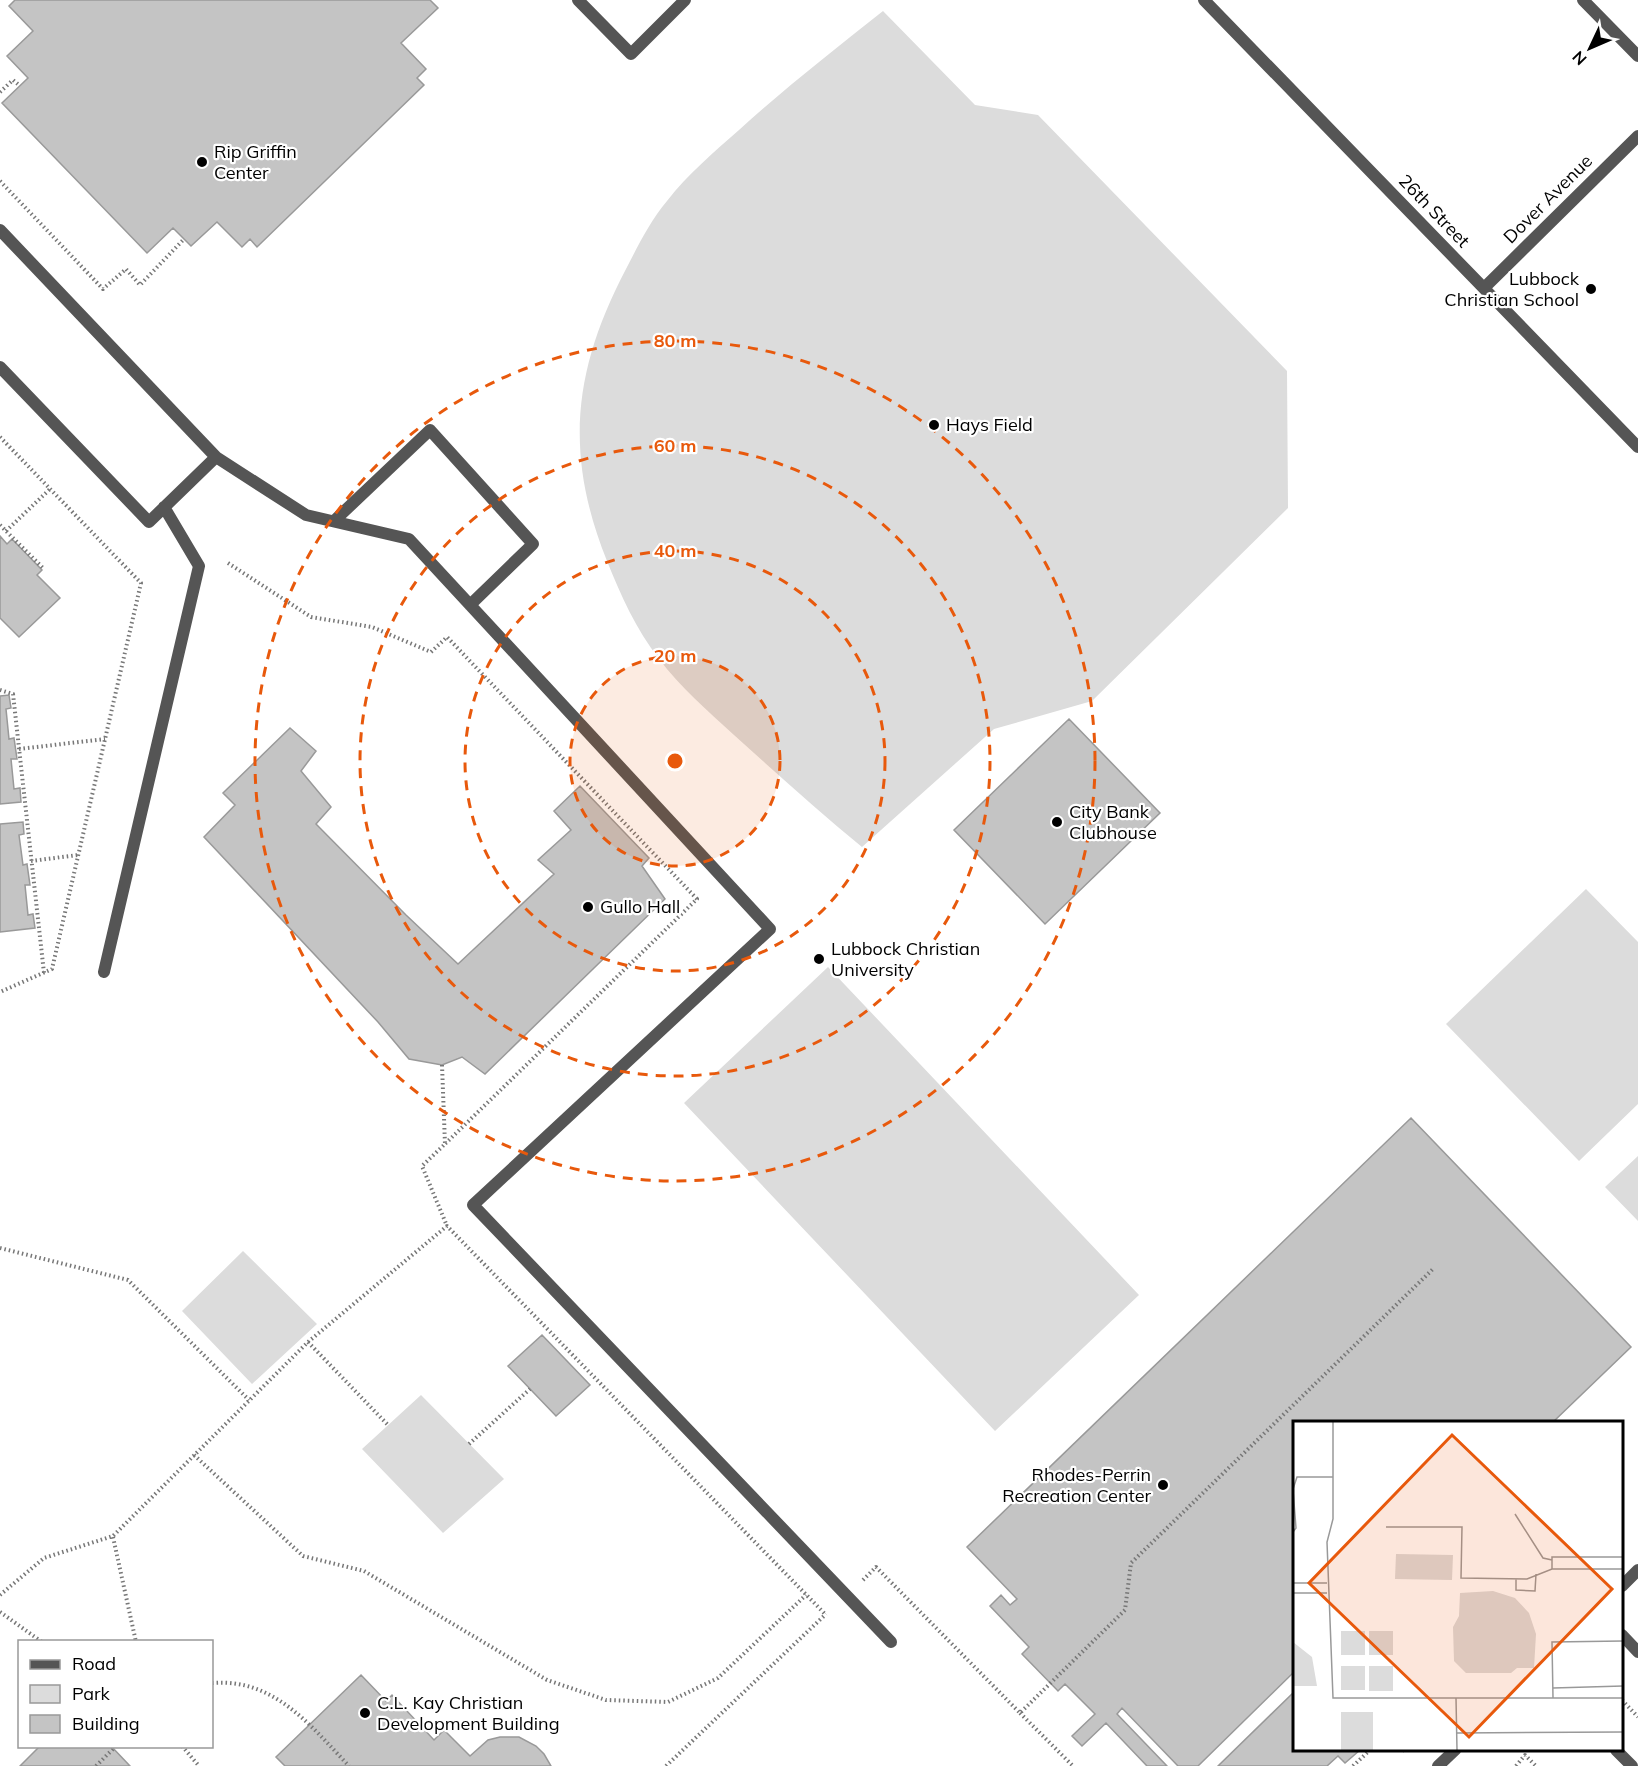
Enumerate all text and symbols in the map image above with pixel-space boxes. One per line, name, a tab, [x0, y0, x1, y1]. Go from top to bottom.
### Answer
north arrow	[1560, 18, 1620, 78]
text: N	[1568, 47, 1591, 70]
place label: Rip Griffin Center	[214, 140, 297, 184]
street label: Dover Avenue	[1498, 149, 1597, 248]
marker: Rip Griffin Center	[195, 155, 209, 169]
street label: 26th Street	[1394, 169, 1475, 252]
place label: Lubbock Christian School	[1444, 267, 1580, 311]
marker: Lubbock Christian School	[1584, 282, 1598, 296]
text: 80 m	[654, 329, 696, 352]
place label: Hays Field	[946, 413, 1033, 436]
marker: Hays Field	[927, 418, 941, 432]
text: 60 m	[654, 434, 696, 457]
text: 40 m	[654, 539, 696, 562]
text: 20 m	[654, 644, 696, 667]
centre of rings	[665, 751, 685, 771]
place label: City Bank Clubhouse	[1069, 800, 1157, 844]
marker: City Bank Clubhouse	[1050, 815, 1064, 829]
place label: Gullo Hall	[600, 895, 680, 918]
marker: Gullo Hall	[581, 900, 595, 914]
place label: Lubbock Christian University	[831, 937, 980, 981]
marker: Lubbock Christian University	[812, 952, 826, 966]
inset map	[1293, 1421, 1623, 1751]
place label: Rhodes-Perrin Recreation Center	[1002, 1463, 1151, 1507]
marker: Rhodes-Perrin Recreation Center	[1156, 1478, 1170, 1492]
legend	[18, 1640, 213, 1748]
text: Road	[72, 1652, 116, 1675]
text: Park	[72, 1682, 111, 1705]
place label: C.L. Kay Christian Development Building	[377, 1691, 560, 1735]
marker: C.L. Kay Christian Development Building	[358, 1706, 372, 1720]
text: Building	[72, 1712, 140, 1735]

